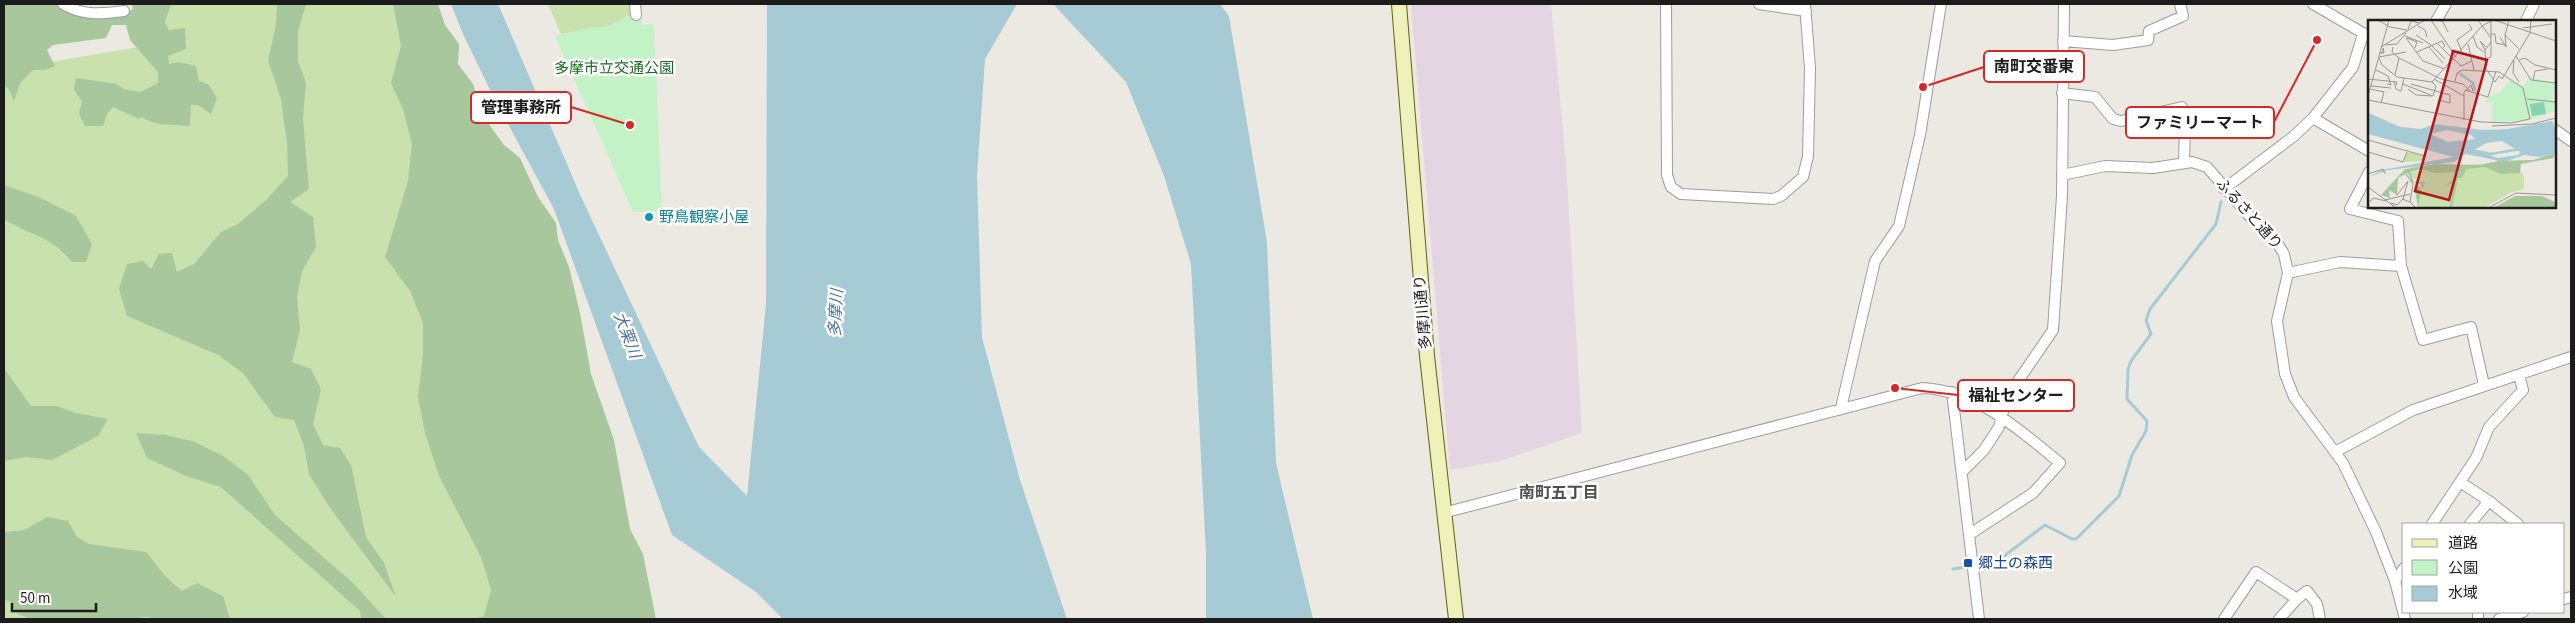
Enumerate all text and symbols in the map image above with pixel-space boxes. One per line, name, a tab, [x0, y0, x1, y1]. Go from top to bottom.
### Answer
inset map	[2368, 20, 2555, 208]
callout: 南町交番東	[1984, 51, 2084, 82]
text: 南町交番東	[1994, 56, 2074, 78]
park label: 多摩市立交通公園	[554, 58, 674, 79]
callout: 管理事務所	[471, 92, 571, 123]
text: 管理事務所	[481, 97, 561, 119]
callout: ファミリーマート	[2126, 107, 2274, 138]
text: ファミリーマート	[2136, 112, 2264, 134]
street label: ふるさと通り	[2211, 174, 2287, 254]
place label: 野鳥観察小屋	[659, 207, 749, 228]
marker: 野鳥観察小屋	[643, 211, 655, 223]
street label: 多摩川通り	[1409, 274, 1437, 350]
water label: 多摩川	[824, 286, 848, 338]
water label: 大栗川	[608, 309, 647, 363]
callout: 福祉センター	[1958, 380, 2074, 411]
text: 福祉センター	[1968, 385, 2064, 407]
district label: 南町五丁目	[1519, 482, 1599, 504]
legend	[2402, 523, 2565, 613]
text: 道路	[2448, 533, 2478, 554]
place label: 郷土の森西	[1978, 553, 2053, 574]
marker: 郷土の森西	[1962, 557, 1974, 569]
text: 公園	[2448, 558, 2478, 579]
scale bar	[12, 580, 96, 612]
text: 水域	[2448, 583, 2478, 604]
text: 50 m	[20, 588, 50, 609]

